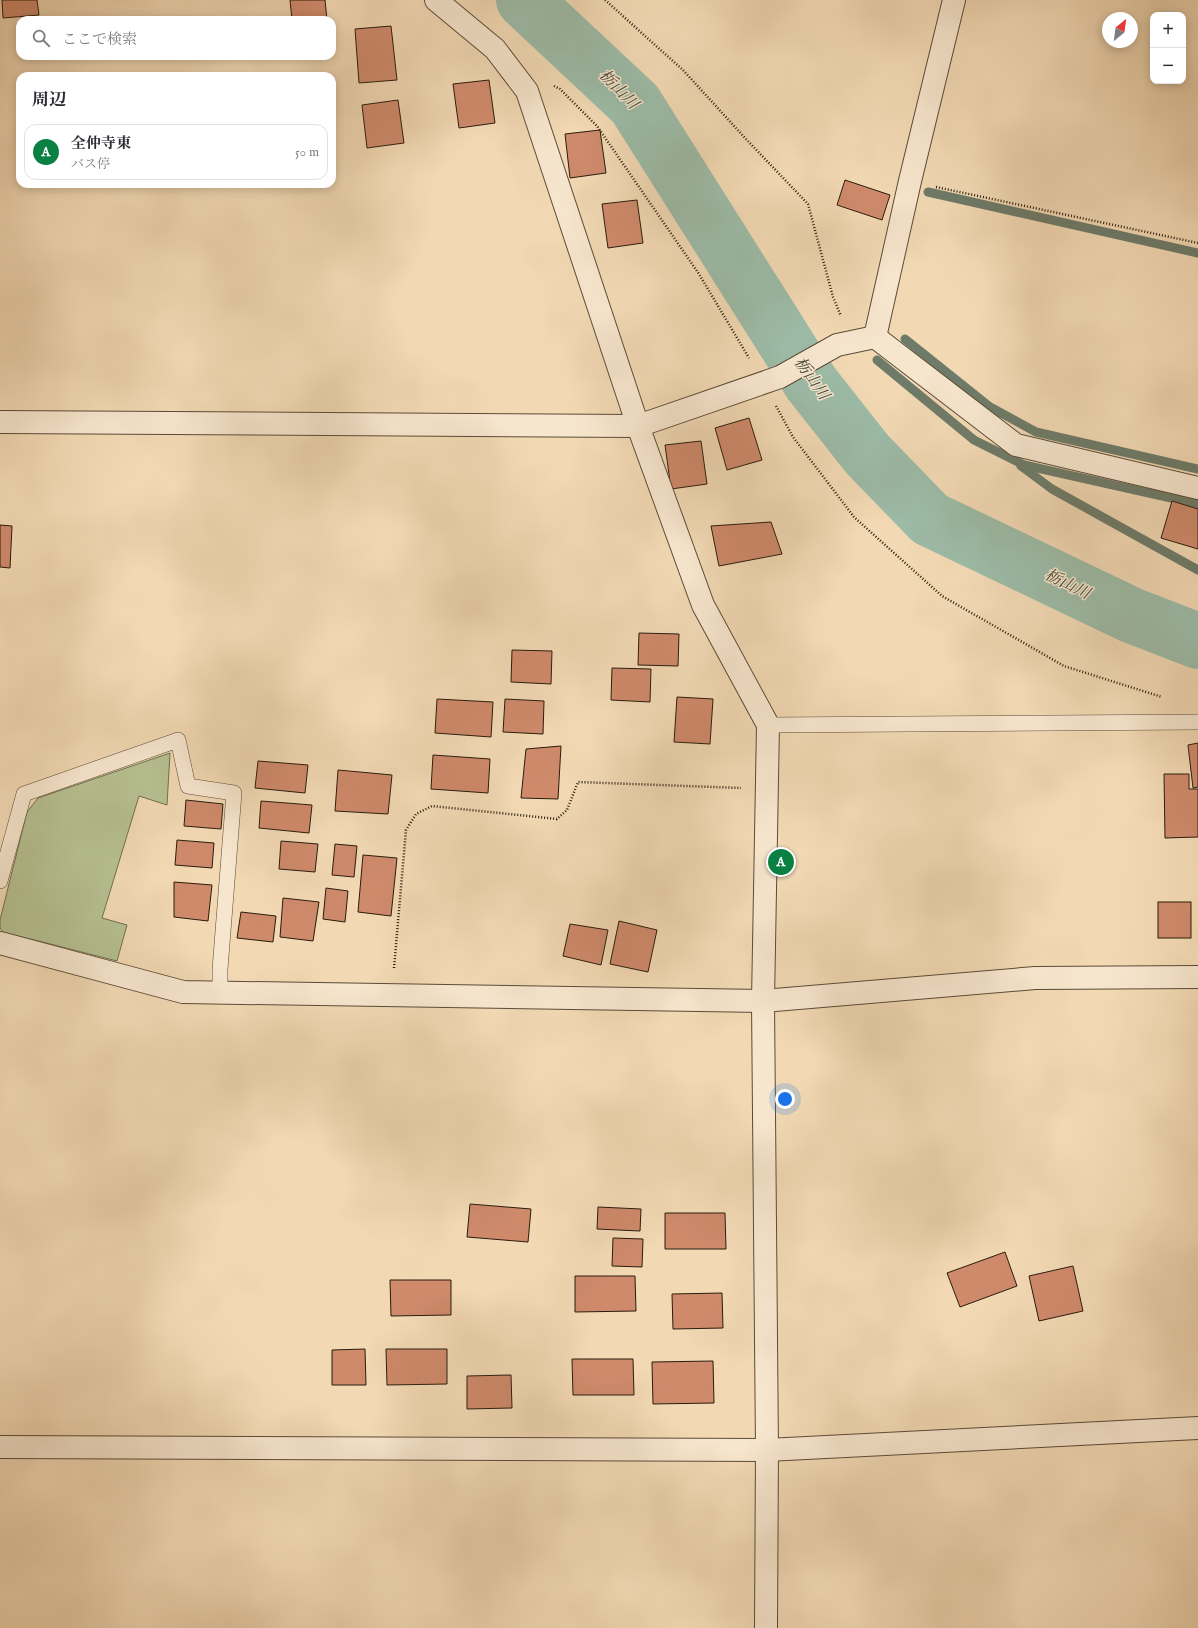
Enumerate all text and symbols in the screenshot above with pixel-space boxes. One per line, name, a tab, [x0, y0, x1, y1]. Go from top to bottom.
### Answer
north arrow	[1102, 12, 1138, 48]
map controls	[1150, 12, 1186, 84]
button: +	[1150, 12, 1186, 48]
search box	[16, 16, 336, 60]
icon: search	[30, 27, 52, 49]
text: ここで検索	[62, 30, 137, 49]
button: −	[1150, 48, 1186, 84]
water label: 栃山川	[594, 66, 643, 116]
text: 周辺	[32, 90, 66, 111]
text: 全仲寺東	[71, 134, 131, 153]
text: A	[42, 144, 50, 161]
text: 50 m	[295, 144, 319, 161]
text: バス停	[71, 156, 110, 173]
water label: 栃山川	[789, 354, 834, 406]
water label: 栃山川	[1041, 565, 1095, 605]
pin: A	[768, 847, 794, 877]
your location	[775, 1089, 795, 1109]

